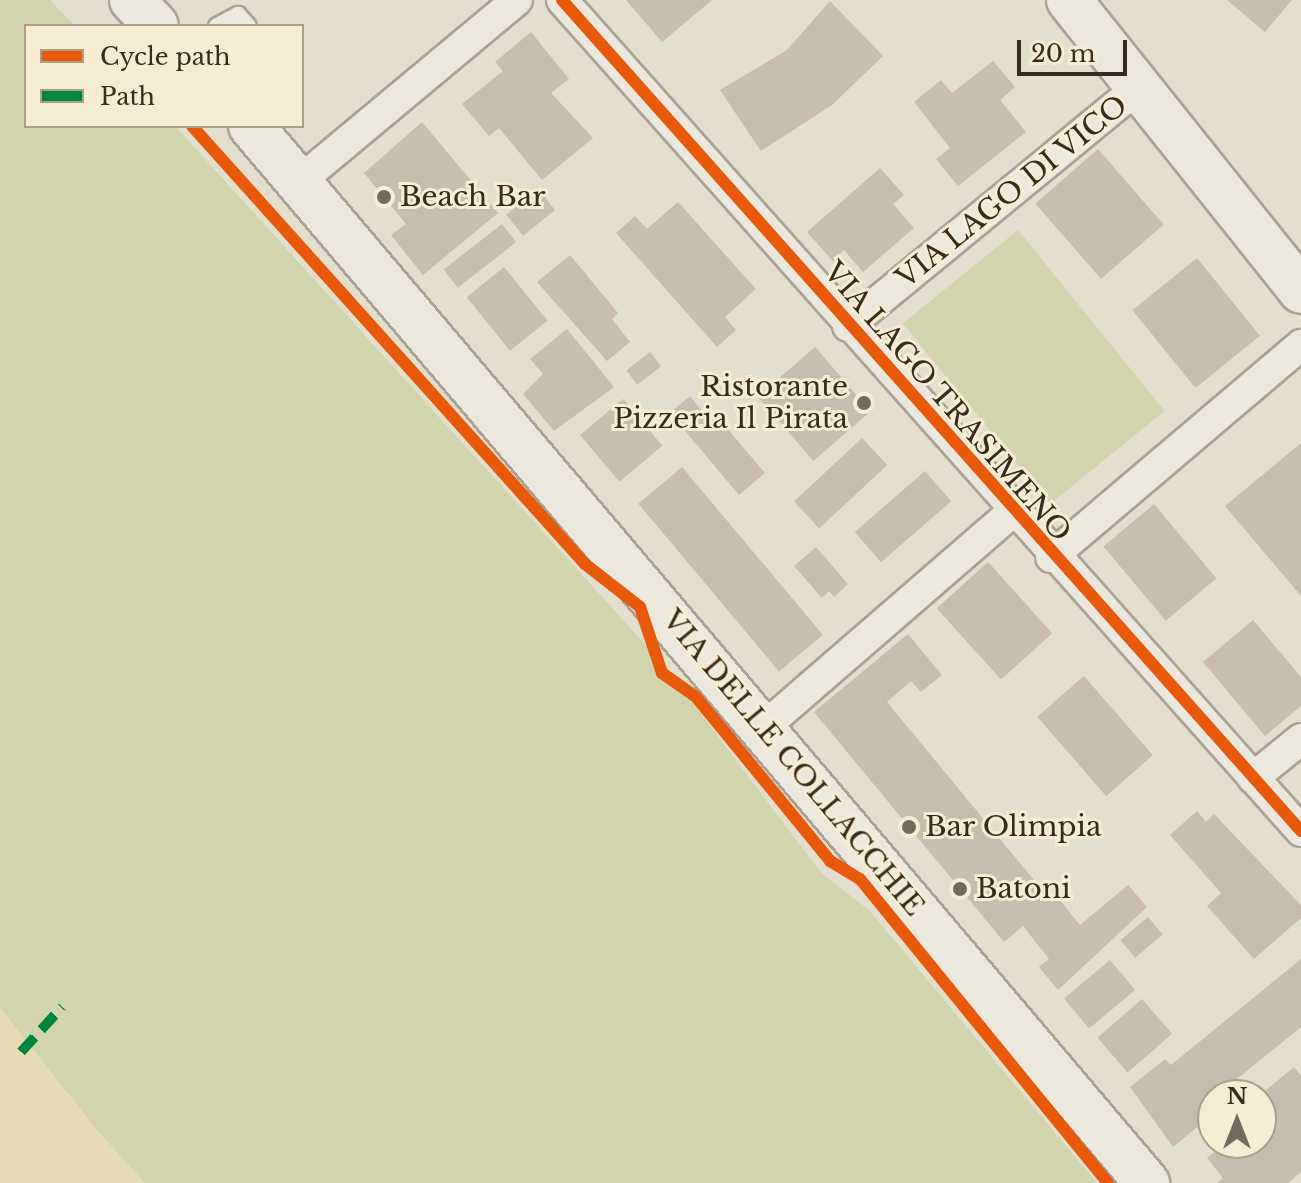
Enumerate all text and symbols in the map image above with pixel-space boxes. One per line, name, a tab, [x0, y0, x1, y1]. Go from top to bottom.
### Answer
legend	[24, 24, 304, 128]
scale bar	[1021, 24, 1131, 74]
text: 20 m	[1031, 39, 1096, 68]
text: Cycle path	[100, 42, 231, 71]
text: Path	[100, 82, 155, 111]
street label: VIA LAGO DI VICO	[889, 88, 1135, 296]
place label: Beach Bar	[400, 180, 546, 214]
marker: Beach Bar	[375, 188, 393, 206]
street label: VIA LAGO TRASIMENO	[816, 255, 1078, 549]
place label: Ristorante Pizzeria Il Pirata	[613, 370, 848, 436]
marker: Ristorante Pizzeria Il Pirata	[855, 394, 873, 412]
street label: VIA DELLE COLLACCHIE	[655, 603, 931, 923]
place label: Bar Olimpia	[925, 810, 1102, 844]
marker: Bar Olimpia	[900, 818, 918, 836]
place label: Batoni	[976, 872, 1071, 906]
marker: Batoni	[951, 880, 969, 898]
north arrow	[1197, 1079, 1277, 1159]
text: N	[1227, 1083, 1247, 1110]

